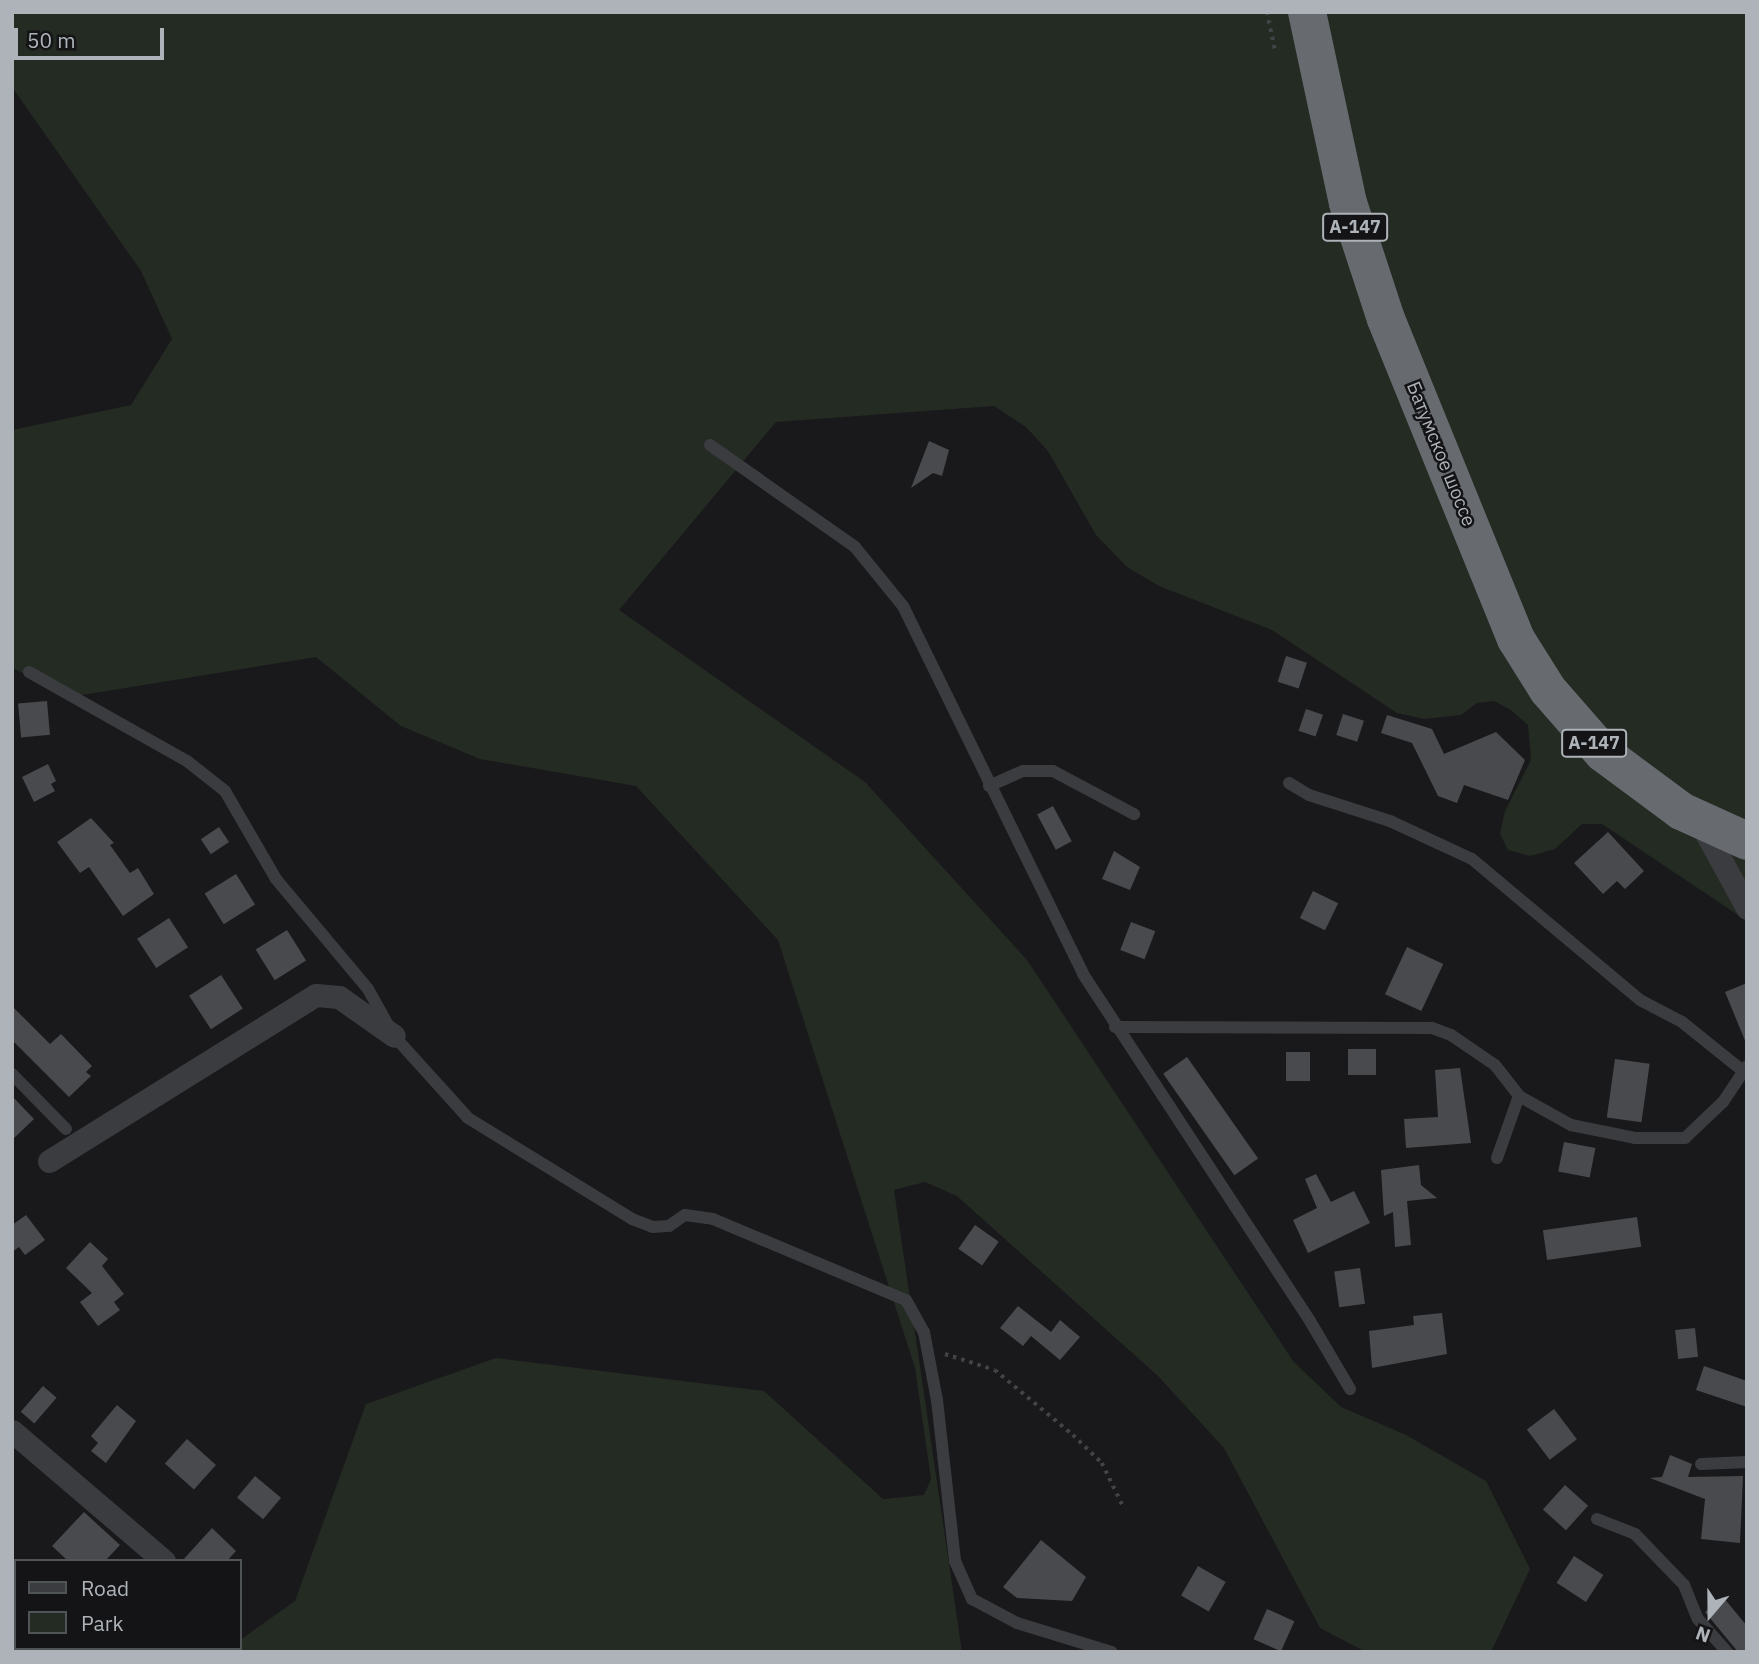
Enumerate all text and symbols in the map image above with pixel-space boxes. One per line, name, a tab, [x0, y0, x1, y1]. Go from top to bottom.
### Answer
scale bar	[18, 14, 168, 58]
text: 50 m	[27, 26, 76, 54]
road number: А-147	[1322, 212, 1388, 242]
street label: Батумское шоссе	[1402, 378, 1480, 530]
road number: А-147	[1561, 728, 1627, 758]
legend	[14, 1559, 242, 1650]
text: Road	[81, 1574, 129, 1602]
north arrow	[1675, 1580, 1745, 1650]
text: Park	[81, 1609, 124, 1637]
text: N	[1692, 1621, 1713, 1648]

